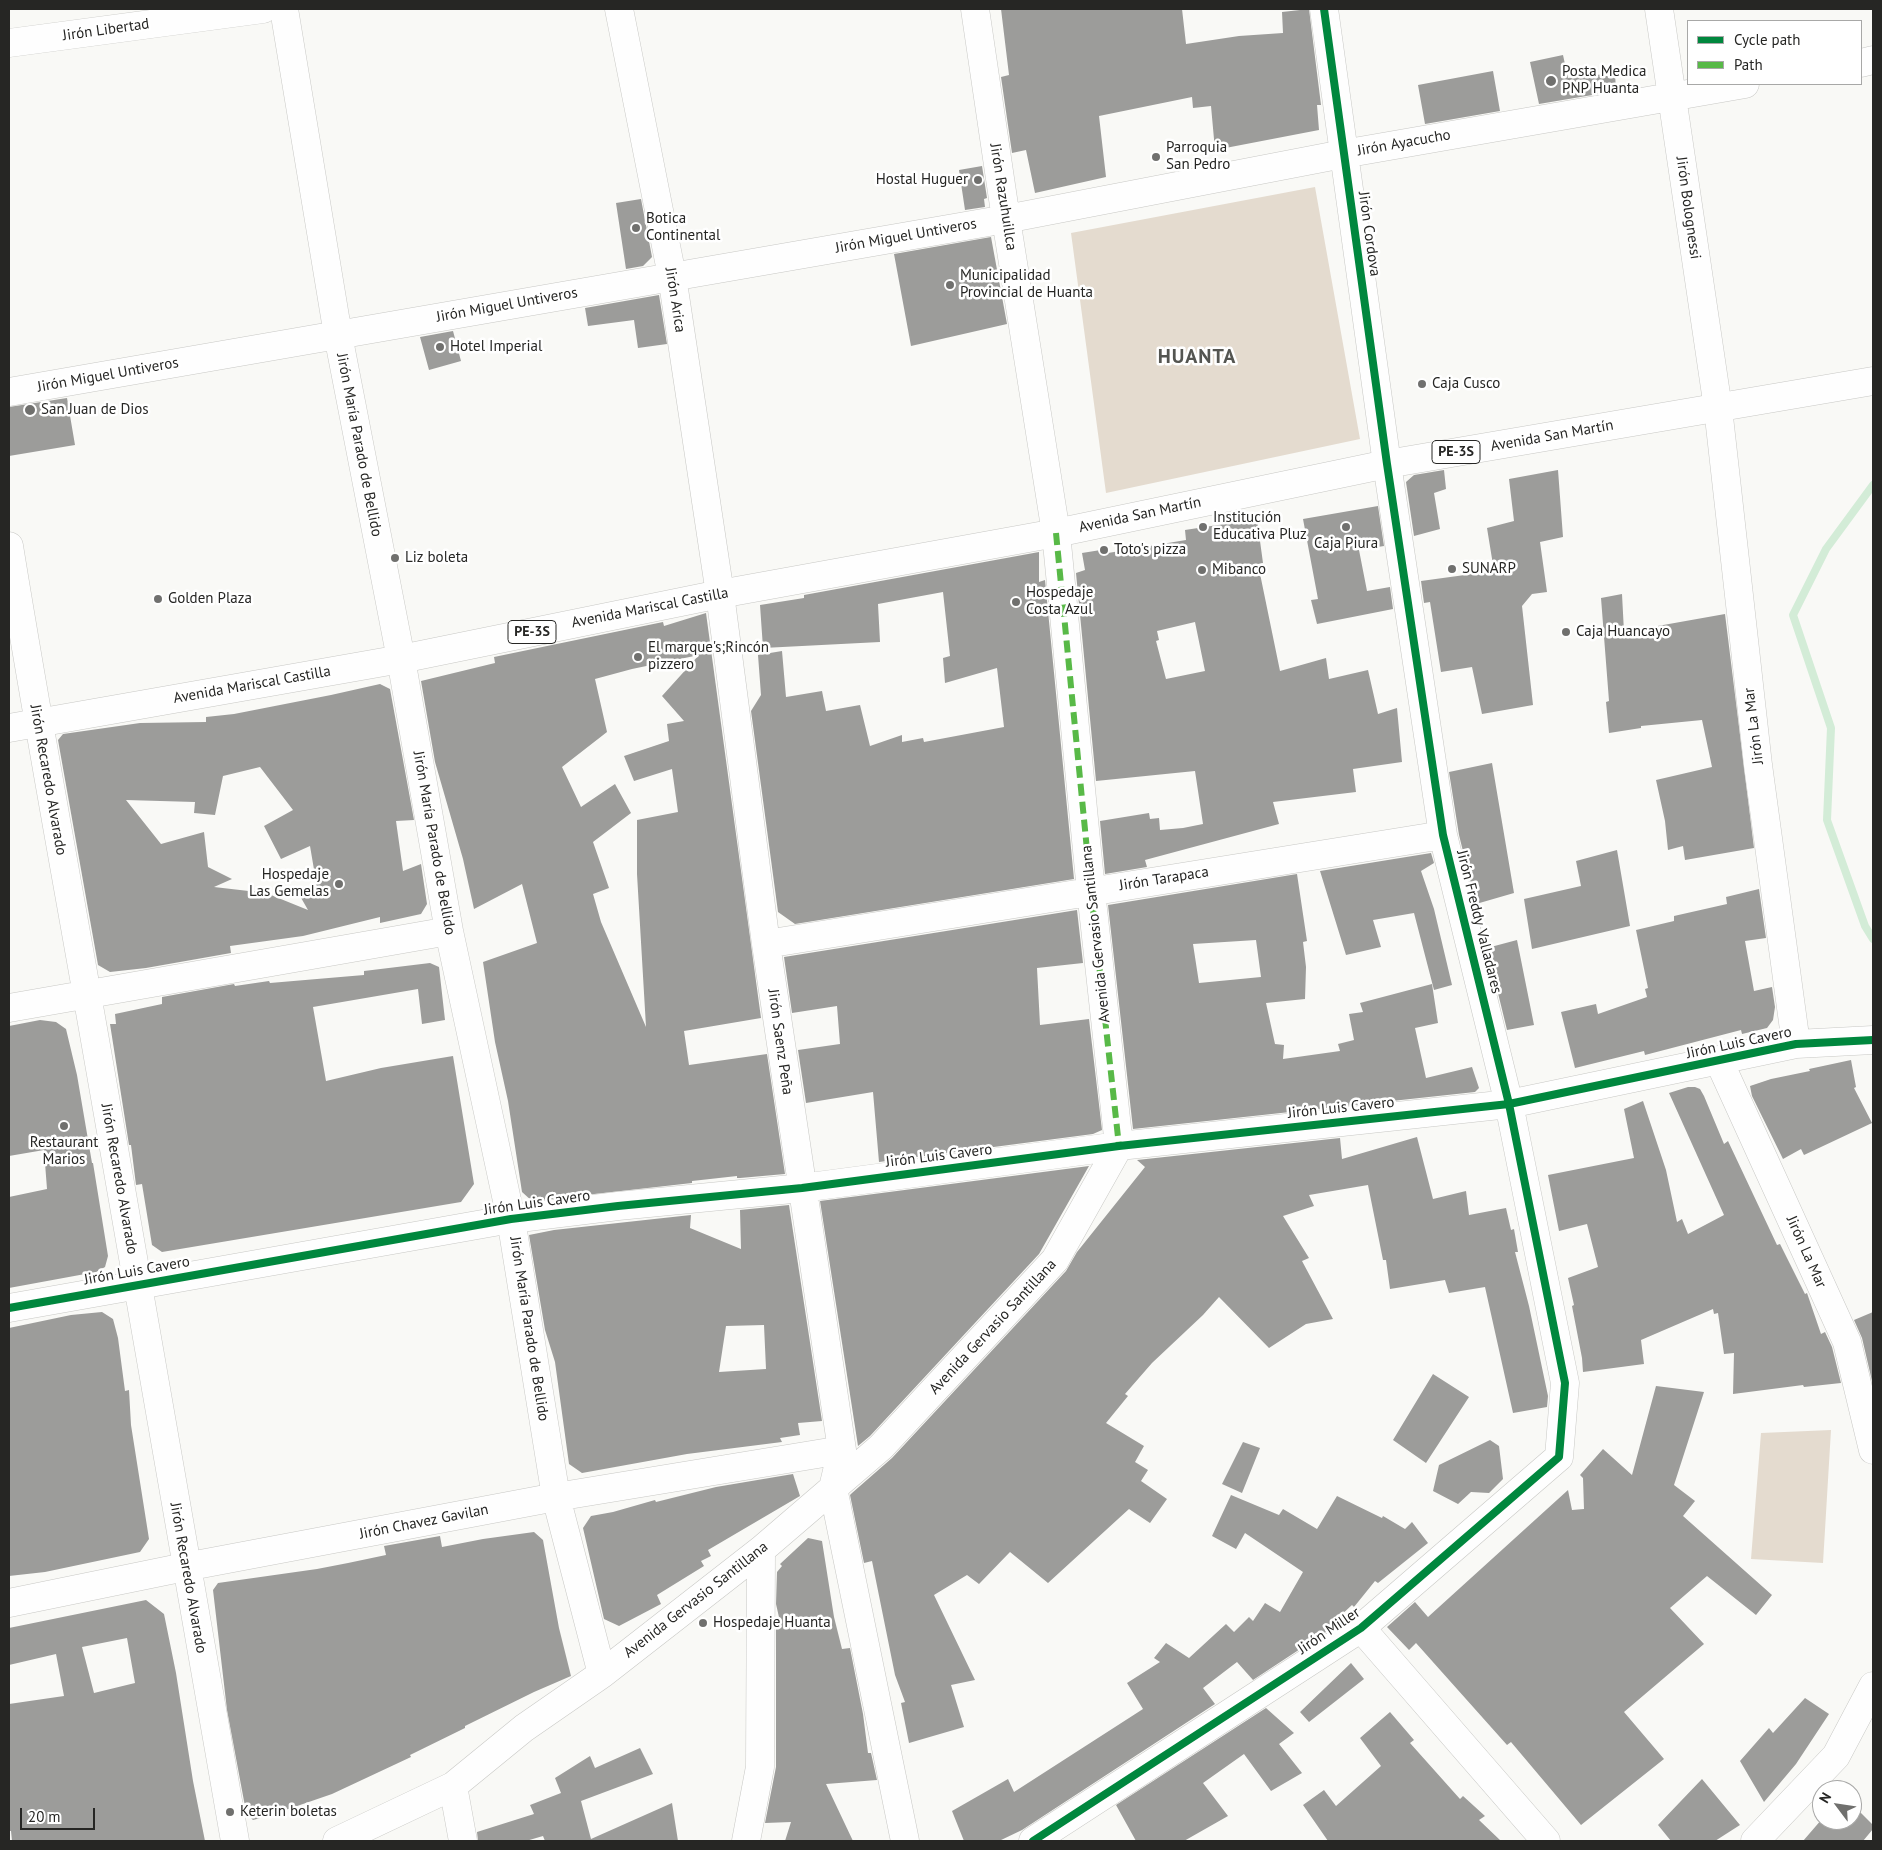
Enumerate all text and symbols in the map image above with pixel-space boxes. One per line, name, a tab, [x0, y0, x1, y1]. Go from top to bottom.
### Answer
street label: Jirón Libertad	[61, 15, 151, 45]
legend	[1687, 20, 1862, 85]
text: Cycle path	[1734, 30, 1800, 49]
text: Path	[1734, 55, 1763, 74]
place label: Posta Medica PNP Huanta	[1562, 63, 1647, 98]
marker: Posta Medica PNP Huanta	[1544, 74, 1558, 88]
street label: Jirón Ayacucho	[1356, 126, 1452, 160]
place label: Parroquia San Pedro	[1166, 139, 1230, 174]
street label: Jirón Razuhuillca	[986, 142, 1020, 252]
marker: Parroquia San Pedro	[1150, 151, 1162, 163]
street label: Jirón Bolognessi	[1672, 156, 1704, 260]
place label: Hostal Huguer	[876, 171, 968, 189]
marker: Hostal Huguer	[972, 174, 984, 186]
street label: Jirón Cordova	[1354, 190, 1384, 278]
place label: Botica Continental	[646, 210, 720, 245]
street label: Jirón Miguel Untiveros	[834, 215, 978, 257]
marker: Botica Continental	[630, 222, 642, 234]
street label: Jirón Arica	[661, 266, 689, 334]
place label: Municipalidad Provincial de Huanta	[960, 267, 1093, 302]
marker: Municipalidad Provincial de Huanta	[944, 279, 956, 291]
street label: Jirón Miguel Untiveros	[435, 284, 579, 326]
place label: Hotel Imperial	[450, 338, 542, 356]
marker: Hotel Imperial	[434, 341, 446, 353]
district label: HUANTA	[1157, 345, 1237, 369]
street label: Jirón María Parado de Bellido	[332, 352, 386, 538]
street label: Jirón Miguel Untiveros	[36, 354, 180, 396]
place label: Caja Cusco	[1432, 375, 1500, 393]
marker: Caja Cusco	[1416, 378, 1428, 390]
place label: San Juan de Dios	[41, 401, 149, 419]
marker: San Juan de Dios	[23, 403, 37, 417]
street label: Avenida San Martín	[1489, 416, 1615, 456]
road number: PE-3S	[1432, 441, 1480, 464]
street label: Avenida San Martín	[1077, 493, 1203, 537]
place label: Institución Educativa Pluz	[1213, 509, 1307, 544]
marker: Institución Educativa Pluz	[1197, 521, 1209, 533]
marker: Caja Piura	[1340, 521, 1352, 533]
place label: Caja Piura	[1314, 535, 1378, 553]
place label: Toto's pizza	[1114, 541, 1186, 559]
marker: Toto's pizza	[1098, 544, 1110, 556]
place label: Liz boleta	[405, 549, 468, 567]
marker: Liz boleta	[389, 552, 401, 564]
place label: SUNARP	[1462, 560, 1516, 578]
place label: Mibanco	[1212, 561, 1266, 579]
marker: SUNARP	[1446, 563, 1458, 575]
marker: Mibanco	[1196, 564, 1208, 576]
street label: Avenida Mariscal Castilla	[570, 584, 730, 632]
place label: Hospedaje Costa Azul	[1026, 584, 1093, 619]
place label: Golden Plaza	[168, 590, 252, 608]
marker: Golden Plaza	[152, 593, 164, 605]
marker: Hospedaje Costa Azul	[1010, 596, 1022, 608]
road number: PE-3S	[508, 620, 556, 644]
place label: Caja Huancayo	[1576, 623, 1670, 641]
marker: Caja Huancayo	[1560, 626, 1572, 638]
place label: El marque's;Rincón pizzero	[648, 639, 769, 674]
marker: El marque's;Rincón pizzero	[632, 651, 644, 663]
street label: Avenida Mariscal Castilla	[172, 662, 332, 708]
street label: Jirón La Mar	[1740, 687, 1768, 765]
street label: Jirón Recaredo Alvarado	[26, 703, 70, 857]
street label: Jirón María Parado de Bellido	[409, 750, 459, 936]
street label: Avenida Gervasio Santillana	[1078, 844, 1114, 1024]
street label: Jirón Freddy Valladares	[1452, 848, 1506, 996]
street label: Jirón Tarapaca	[1118, 863, 1210, 895]
place label: Hospedaje Las Gemelas	[249, 866, 329, 901]
marker: Hospedaje Las Gemelas	[333, 878, 345, 890]
street label: Jirón Saenz Peña	[764, 988, 796, 1096]
street label: Jirón Luis Cavero	[1685, 1023, 1793, 1063]
street label: Jirón Luis Cavero	[1287, 1093, 1395, 1123]
street label: Jirón Recaredo Alvarado	[97, 1102, 141, 1256]
marker: Restaurant Marios	[58, 1120, 70, 1132]
place label: Restaurant Marios	[30, 1134, 98, 1169]
street label: Jirón Luis Cavero	[885, 1141, 993, 1171]
street label: Jirón Luis Cavero	[483, 1187, 591, 1219]
street label: Jirón La Mar	[1782, 1213, 1830, 1291]
street label: Jirón María Parado de Bellido	[506, 1235, 552, 1423]
street label: Jirón Luis Cavero	[83, 1253, 191, 1289]
street label: Avenida Gervasio Santillana	[926, 1256, 1060, 1398]
street label: Jirón Recaredo Alvarado	[166, 1501, 210, 1655]
street label: Jirón Chavez Gavilan	[358, 1501, 490, 1543]
street label: Avenida Gervasio Santillana	[620, 1538, 772, 1662]
street label: Jirón Miller	[1294, 1604, 1364, 1658]
place label: Hospedaje Huanta	[713, 1614, 831, 1632]
marker: Hospedaje Huanta	[697, 1617, 709, 1629]
north arrow	[1812, 1780, 1862, 1830]
text: N	[1815, 1789, 1835, 1806]
scale bar	[22, 1798, 98, 1830]
place label: Keterin boletas	[240, 1803, 337, 1821]
marker: Keterin boletas	[224, 1806, 236, 1818]
text: 20 m	[28, 1807, 61, 1826]

